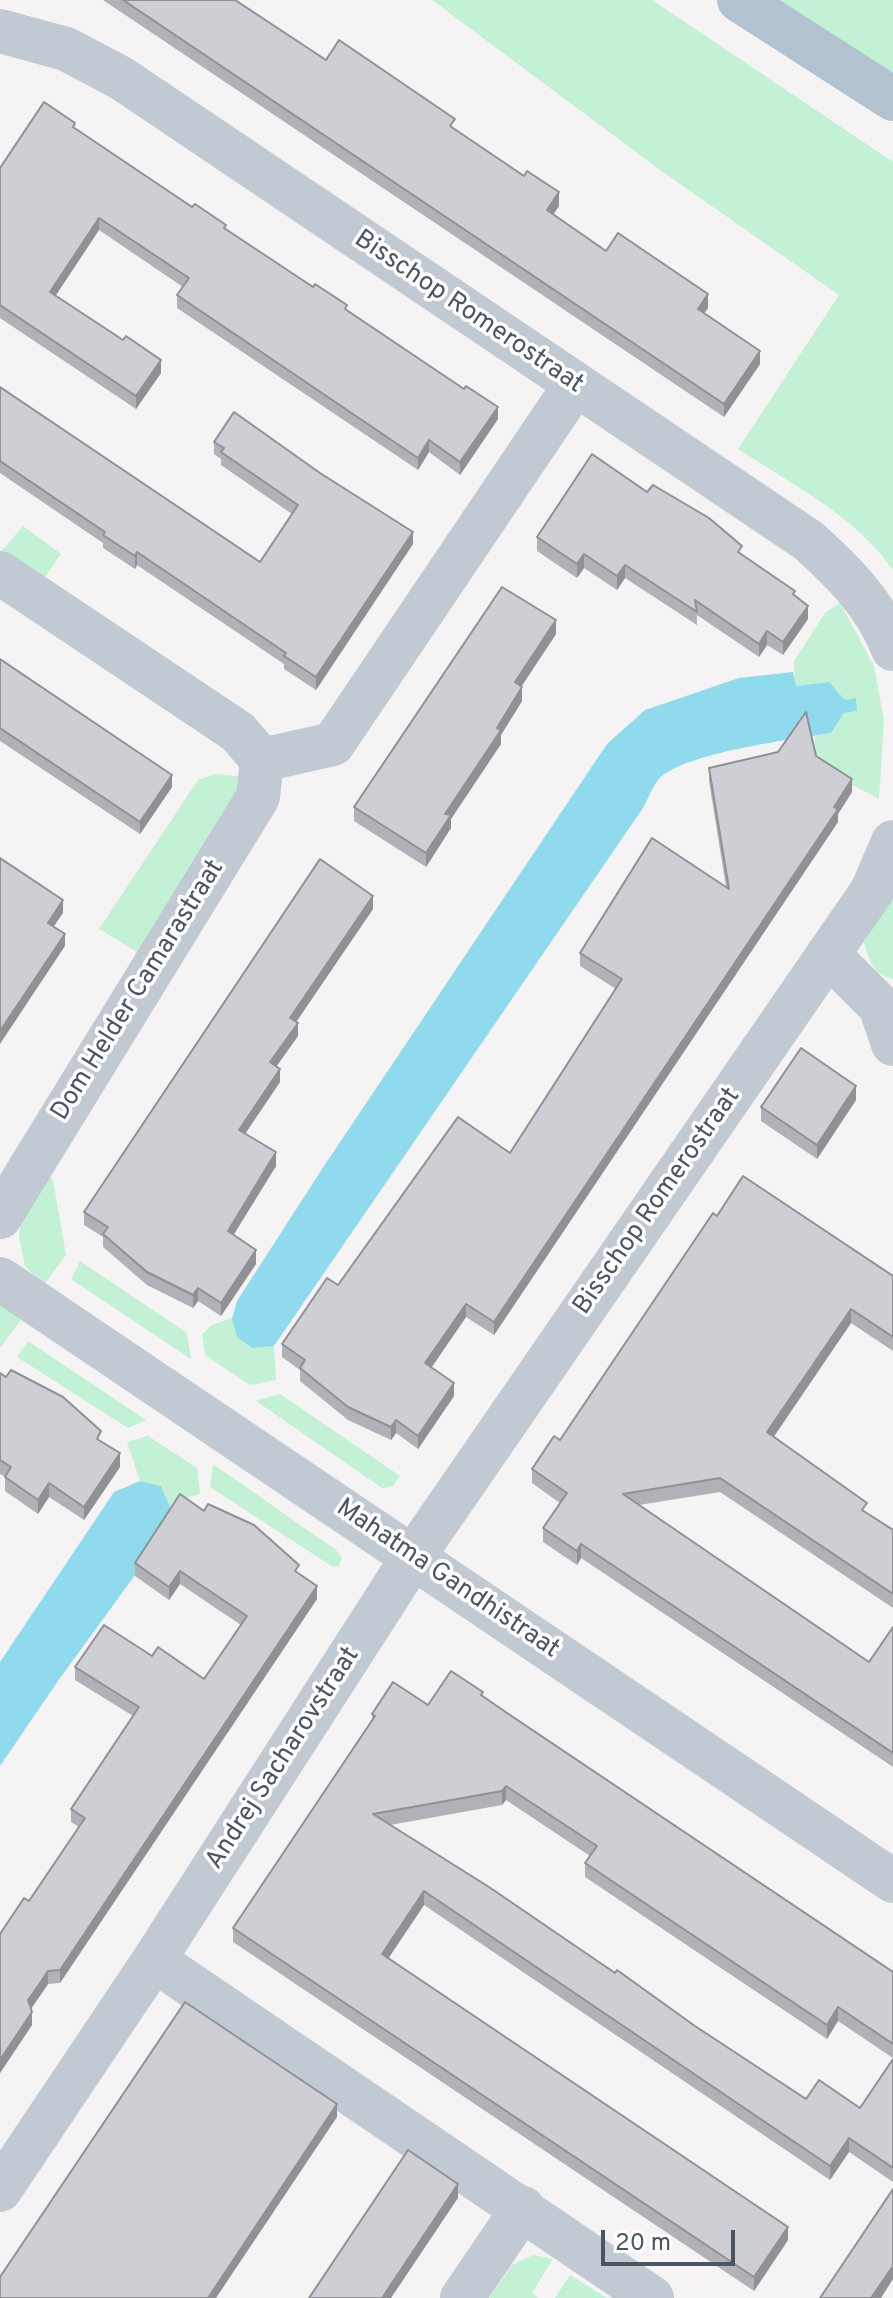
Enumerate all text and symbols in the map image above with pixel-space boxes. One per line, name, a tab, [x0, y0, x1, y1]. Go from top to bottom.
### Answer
street label: Bisschop Romerostraat	[348, 225, 588, 401]
street label: Dom Helder Camarastraat	[46, 855, 232, 1127]
street label: Bisschop Romerostraat	[568, 1083, 748, 1321]
street label: Mahatma Gandhistraat	[329, 1494, 565, 1666]
street label: Andrej Sacharovstraat	[200, 1642, 368, 1876]
scale bar	[605, 2214, 739, 2264]
text: 20 m	[615, 2229, 671, 2259]

